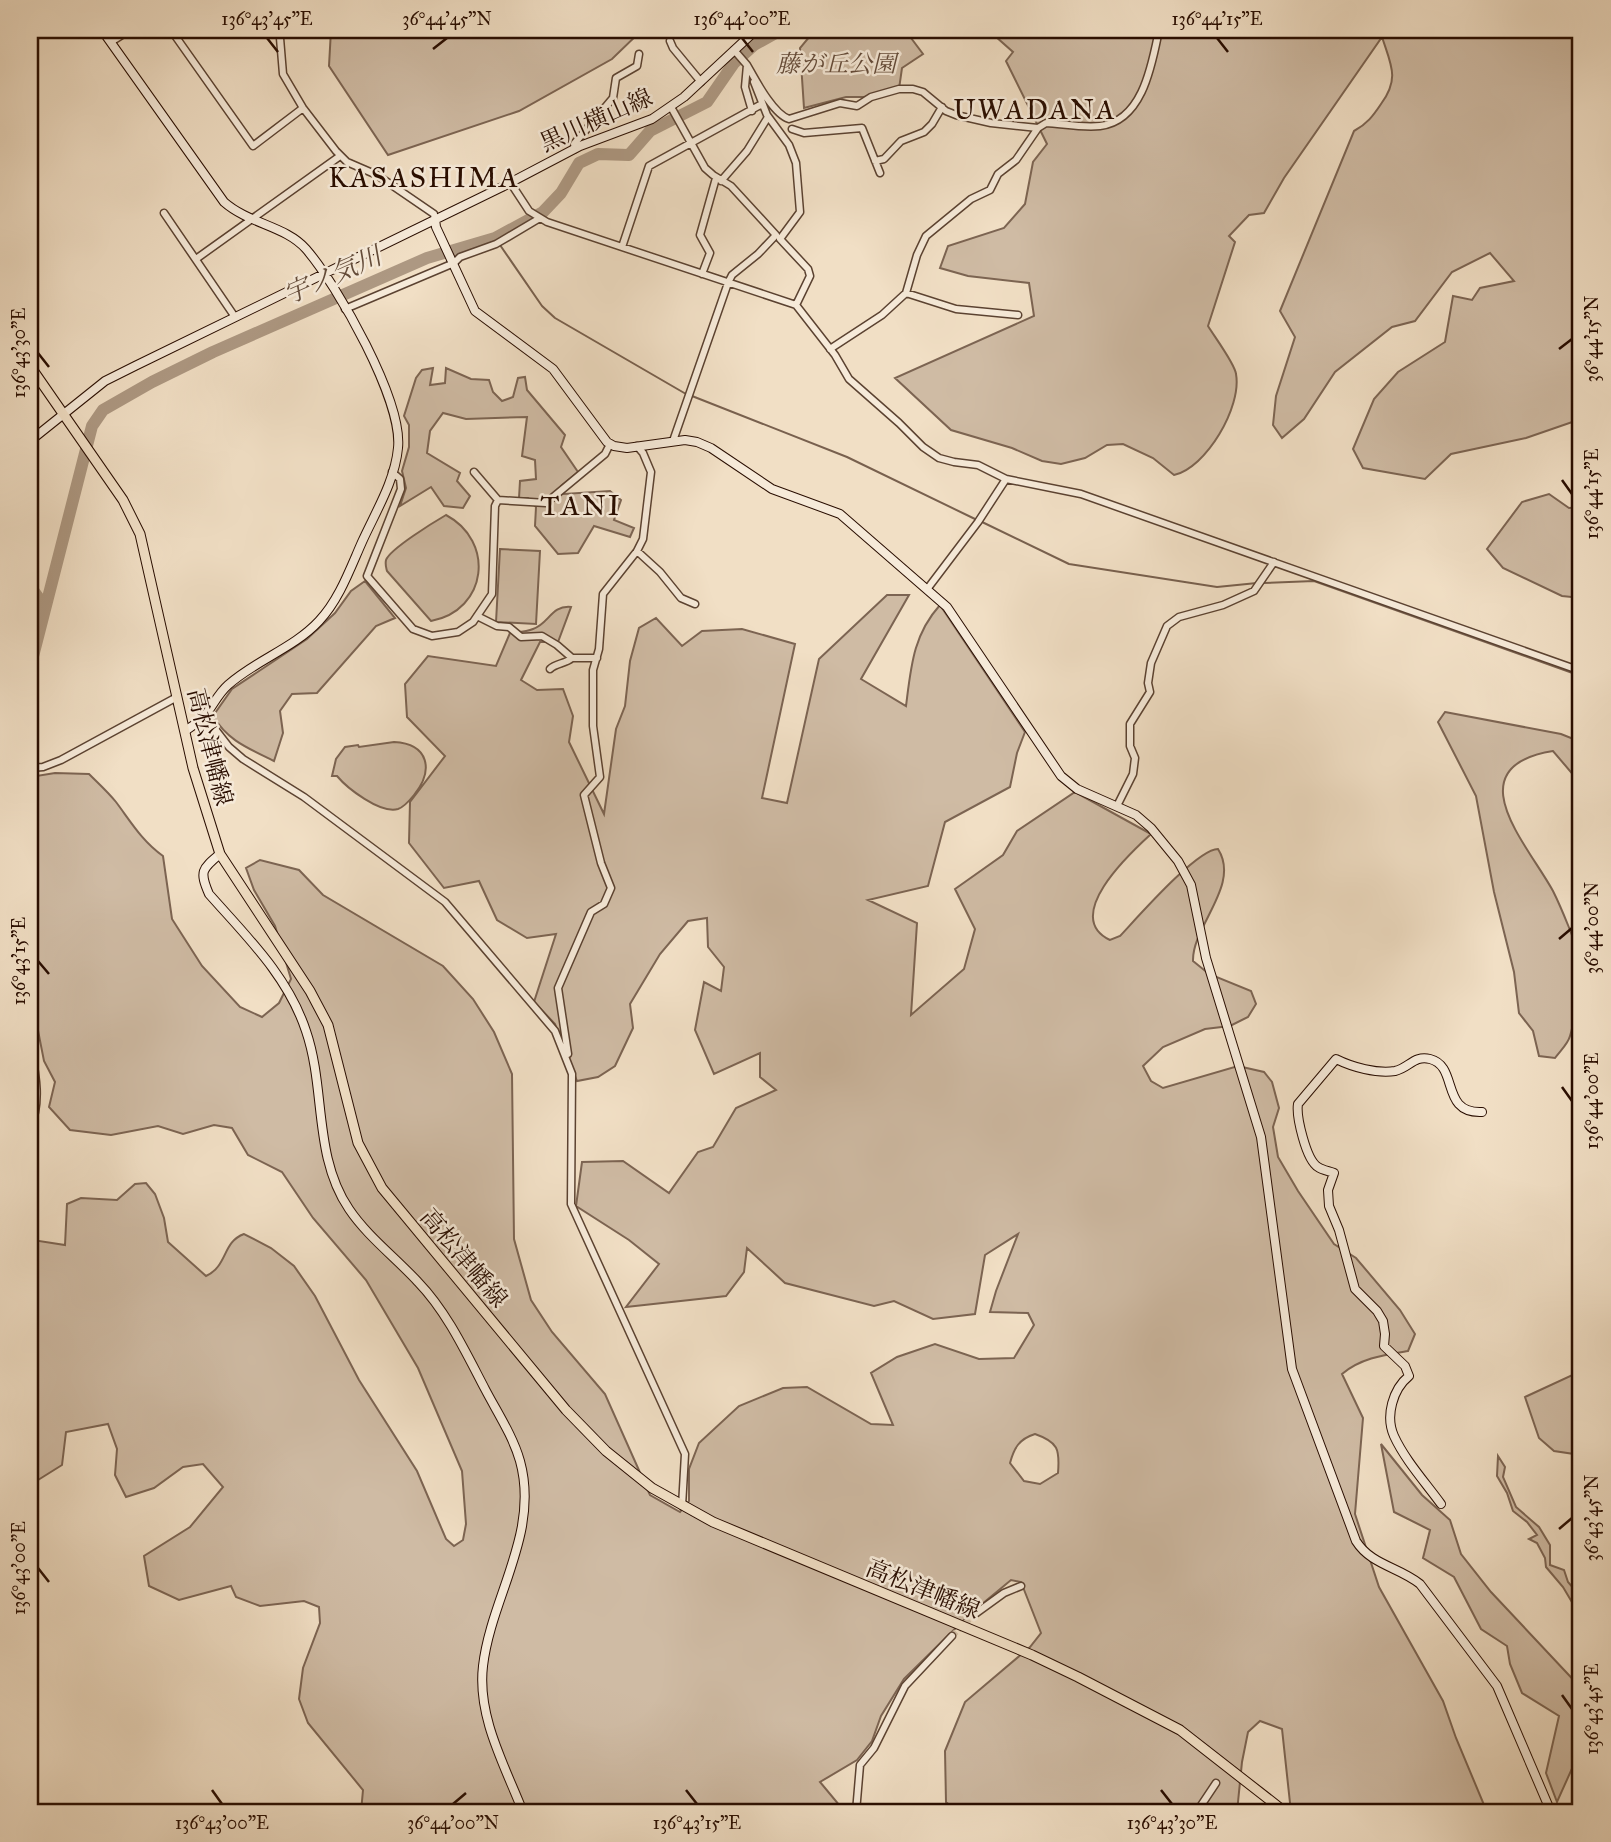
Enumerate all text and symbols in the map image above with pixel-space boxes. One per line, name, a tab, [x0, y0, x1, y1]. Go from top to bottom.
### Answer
text: 136°43'45"E	[221, 8, 313, 30]
text: 36°44'45"N	[402, 8, 492, 30]
text: 136°44'00"E	[694, 8, 791, 30]
text: 136°44'15"E	[1171, 8, 1263, 30]
park label: 藤が丘公園	[776, 49, 900, 79]
street label: 黒川横山線	[535, 82, 657, 158]
district label: UWADANA	[953, 92, 1117, 127]
district label: KASASHIMA	[328, 160, 520, 195]
water label: 宇ノ気川	[278, 238, 389, 311]
text: 36°44'15"N	[1581, 296, 1603, 382]
text: 136°43'30"E	[8, 308, 30, 398]
text: 136°44'15"E	[1581, 448, 1603, 540]
district label: TANI	[540, 488, 622, 523]
street label: 高松津幡線	[181, 685, 239, 809]
text: 36°44'00"N	[1581, 882, 1603, 974]
text: 136°43'15"E	[8, 917, 30, 1005]
text: 136°44'00"E	[1581, 1052, 1603, 1149]
street label: 高松津幡線	[414, 1202, 514, 1314]
text: 36°43'45"N	[1581, 1475, 1603, 1561]
text: 136°43'00"E	[8, 1521, 30, 1615]
street label: 高松津幡線	[862, 1553, 984, 1625]
text: 136°43'45"E	[1581, 1663, 1603, 1755]
text: 136°43'00"E	[175, 1812, 269, 1834]
text: 36°44'00"N	[407, 1812, 499, 1834]
text: 136°43'15"E	[653, 1812, 741, 1834]
text: 136°43'30"E	[1127, 1812, 1217, 1834]

